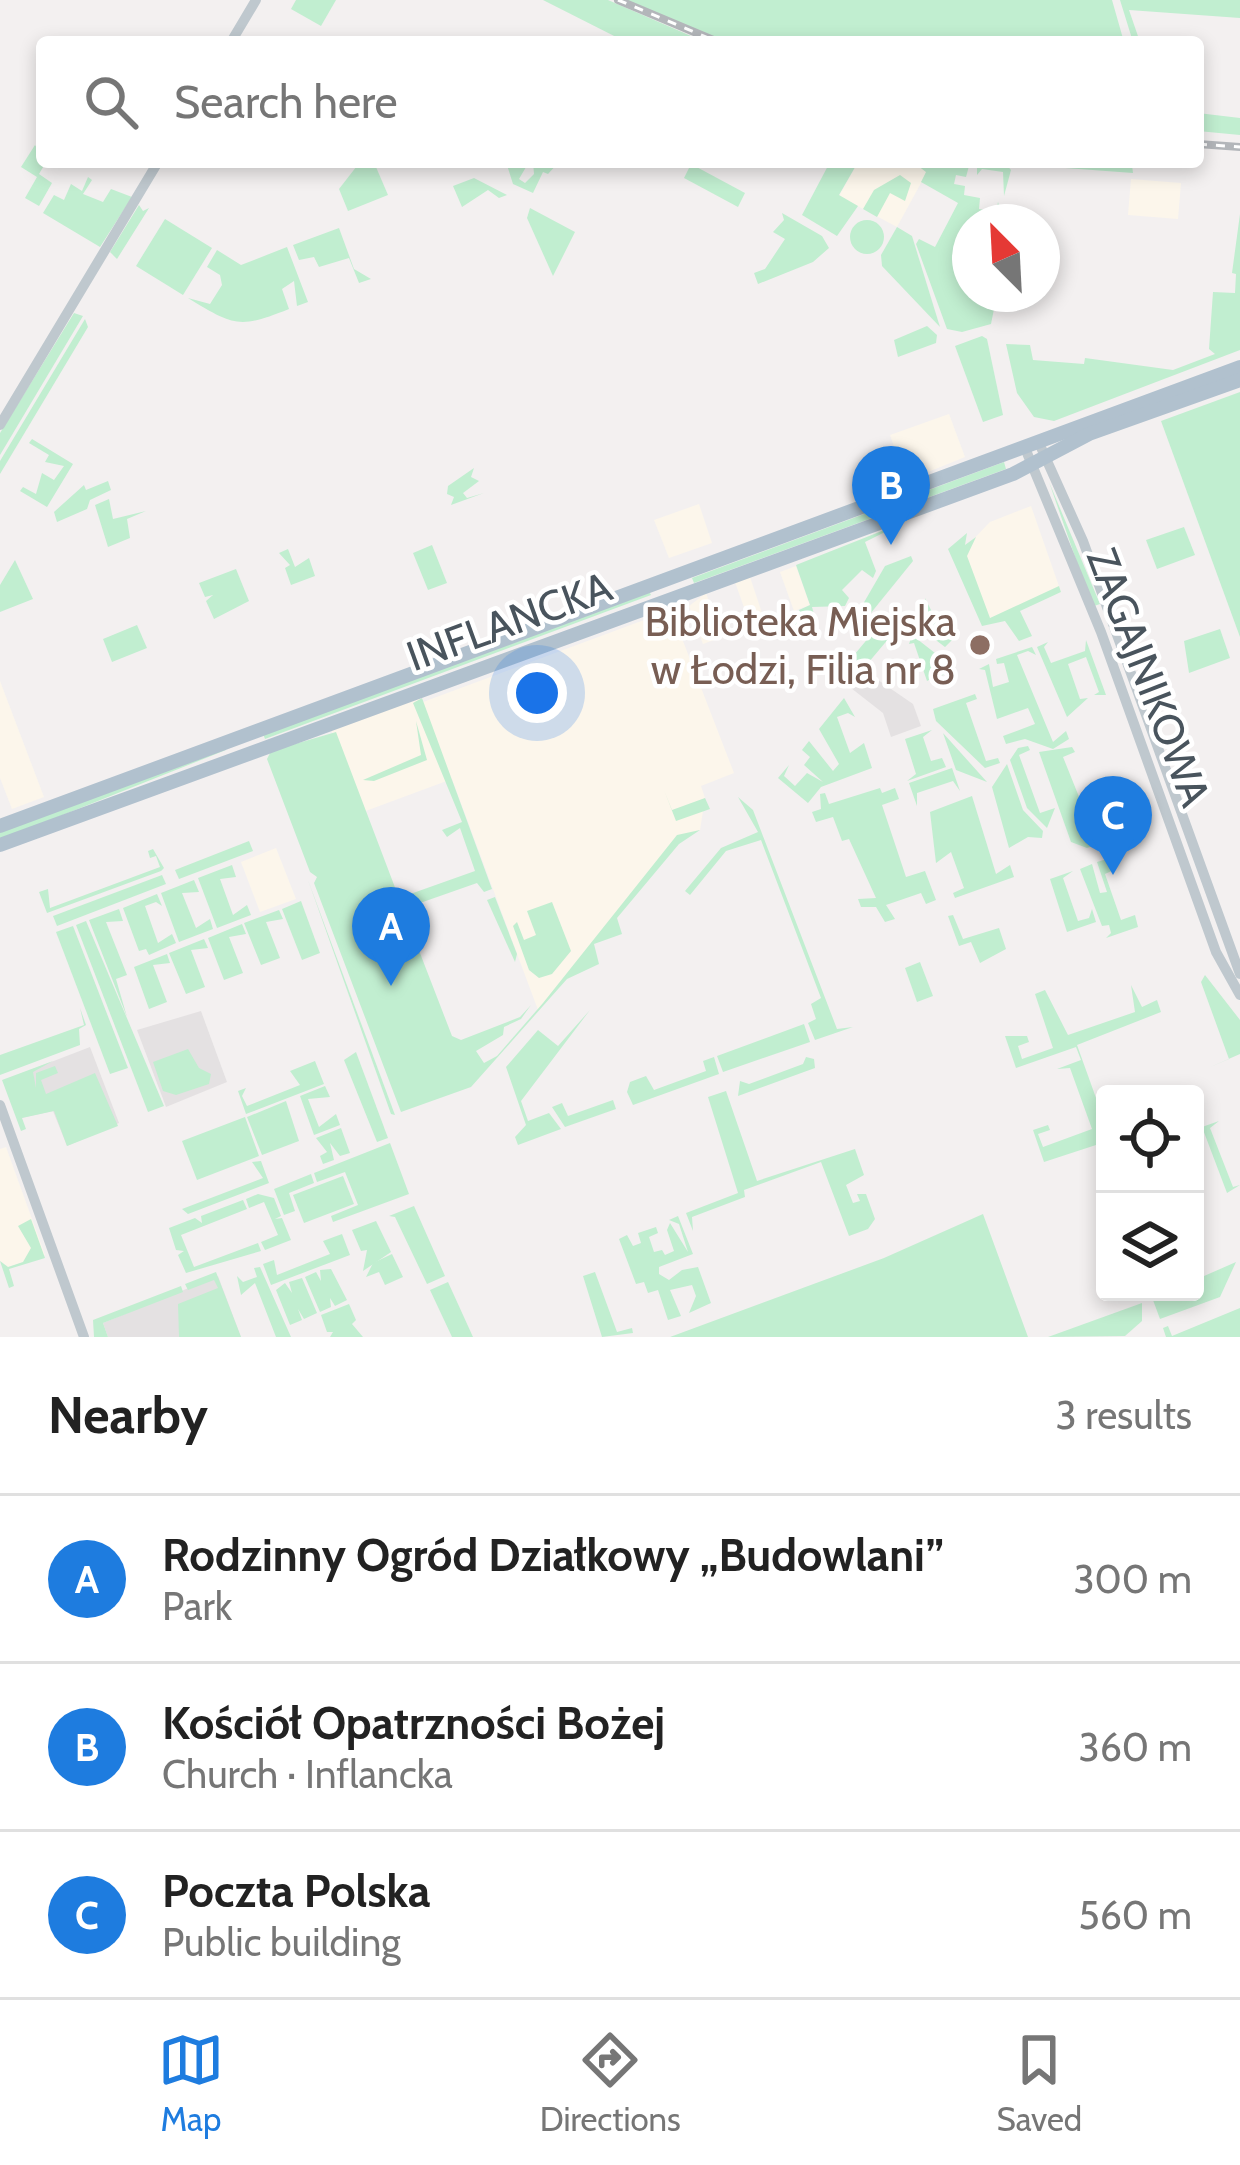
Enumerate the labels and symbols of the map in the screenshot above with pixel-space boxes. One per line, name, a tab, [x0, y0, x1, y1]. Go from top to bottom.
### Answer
north arrow	[952, 204, 1060, 312]
pin: B	[852, 446, 930, 545]
street label: ZAGAJNIKOWA	[1076, 541, 1222, 813]
street label: INFLANCKA	[399, 560, 619, 682]
place label: Biblioteka Miejska w Łodzi, Filia nr 8	[644, 595, 956, 695]
marker: Biblioteka Miejska w Łodzi, Filia nr 8	[967, 632, 993, 658]
your location	[507, 663, 567, 723]
pin: C	[1074, 776, 1152, 875]
pin: A	[352, 887, 430, 986]

